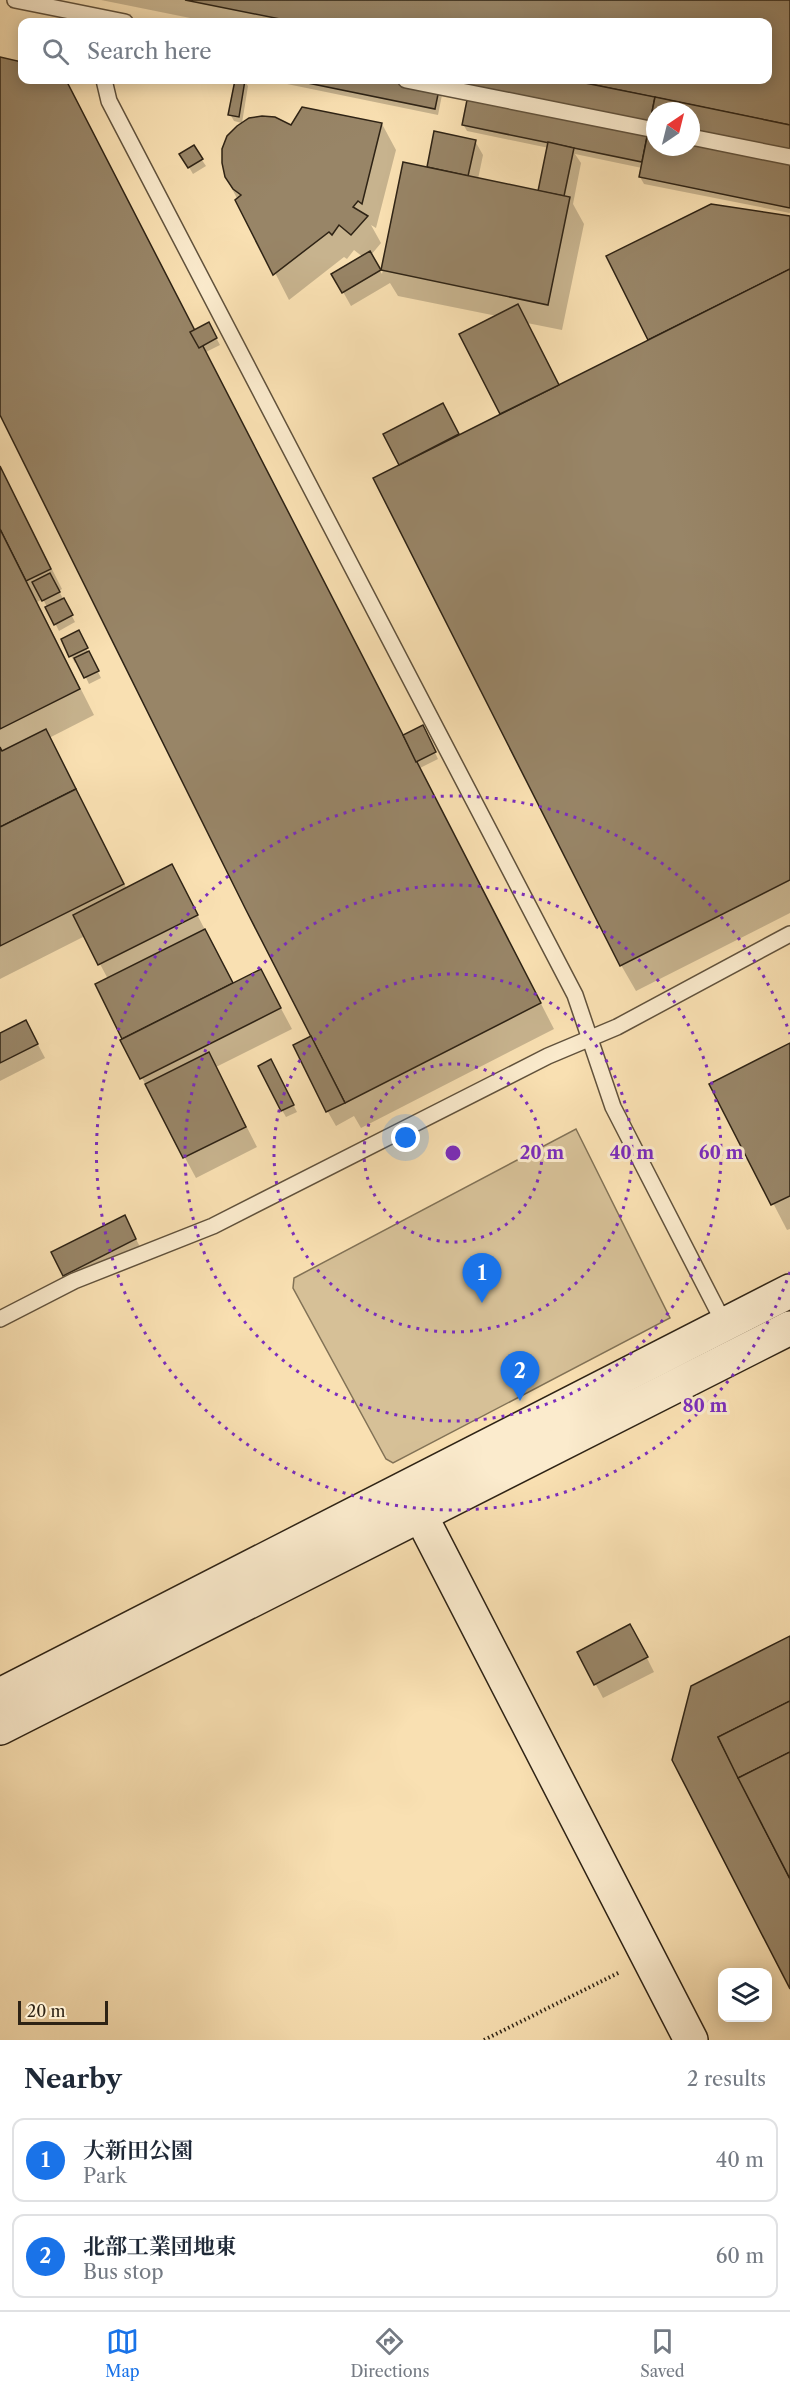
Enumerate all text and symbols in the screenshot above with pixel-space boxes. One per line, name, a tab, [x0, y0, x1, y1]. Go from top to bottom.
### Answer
search box	[18, 18, 772, 84]
icon: search	[39, 35, 72, 68]
text: Search here	[87, 38, 212, 65]
north arrow	[646, 102, 700, 156]
your location	[391, 1123, 420, 1152]
text: 20 m	[520, 1142, 564, 1164]
text: 40 m	[610, 1142, 654, 1164]
text: 60 m	[699, 1142, 743, 1164]
centre of rings	[443, 1143, 463, 1163]
pin: 1	[462, 1254, 502, 1303]
pin: 2	[500, 1352, 540, 1401]
text: 80 m	[682, 1395, 728, 1417]
map controls	[718, 1968, 772, 2022]
button: layers	[718, 1968, 772, 2022]
scale bar	[18, 1998, 108, 2026]
text: 20 m	[27, 2001, 66, 2021]
text: Nearby	[24, 2063, 122, 2095]
text: 2 results	[687, 2067, 766, 2091]
text: 大新田公園	[83, 2137, 193, 2164]
text: 1	[41, 2148, 50, 2172]
text: 40 m	[716, 2148, 764, 2172]
text: Park	[83, 2164, 126, 2188]
text: 北部工業団地東	[83, 2233, 237, 2260]
text: 2	[40, 2244, 51, 2268]
text: 60 m	[716, 2244, 764, 2268]
text: Bus stop	[83, 2260, 164, 2284]
tab: Map	[105, 2325, 140, 2381]
tab: Directions	[350, 2325, 429, 2381]
tab: Saved	[640, 2325, 685, 2381]

